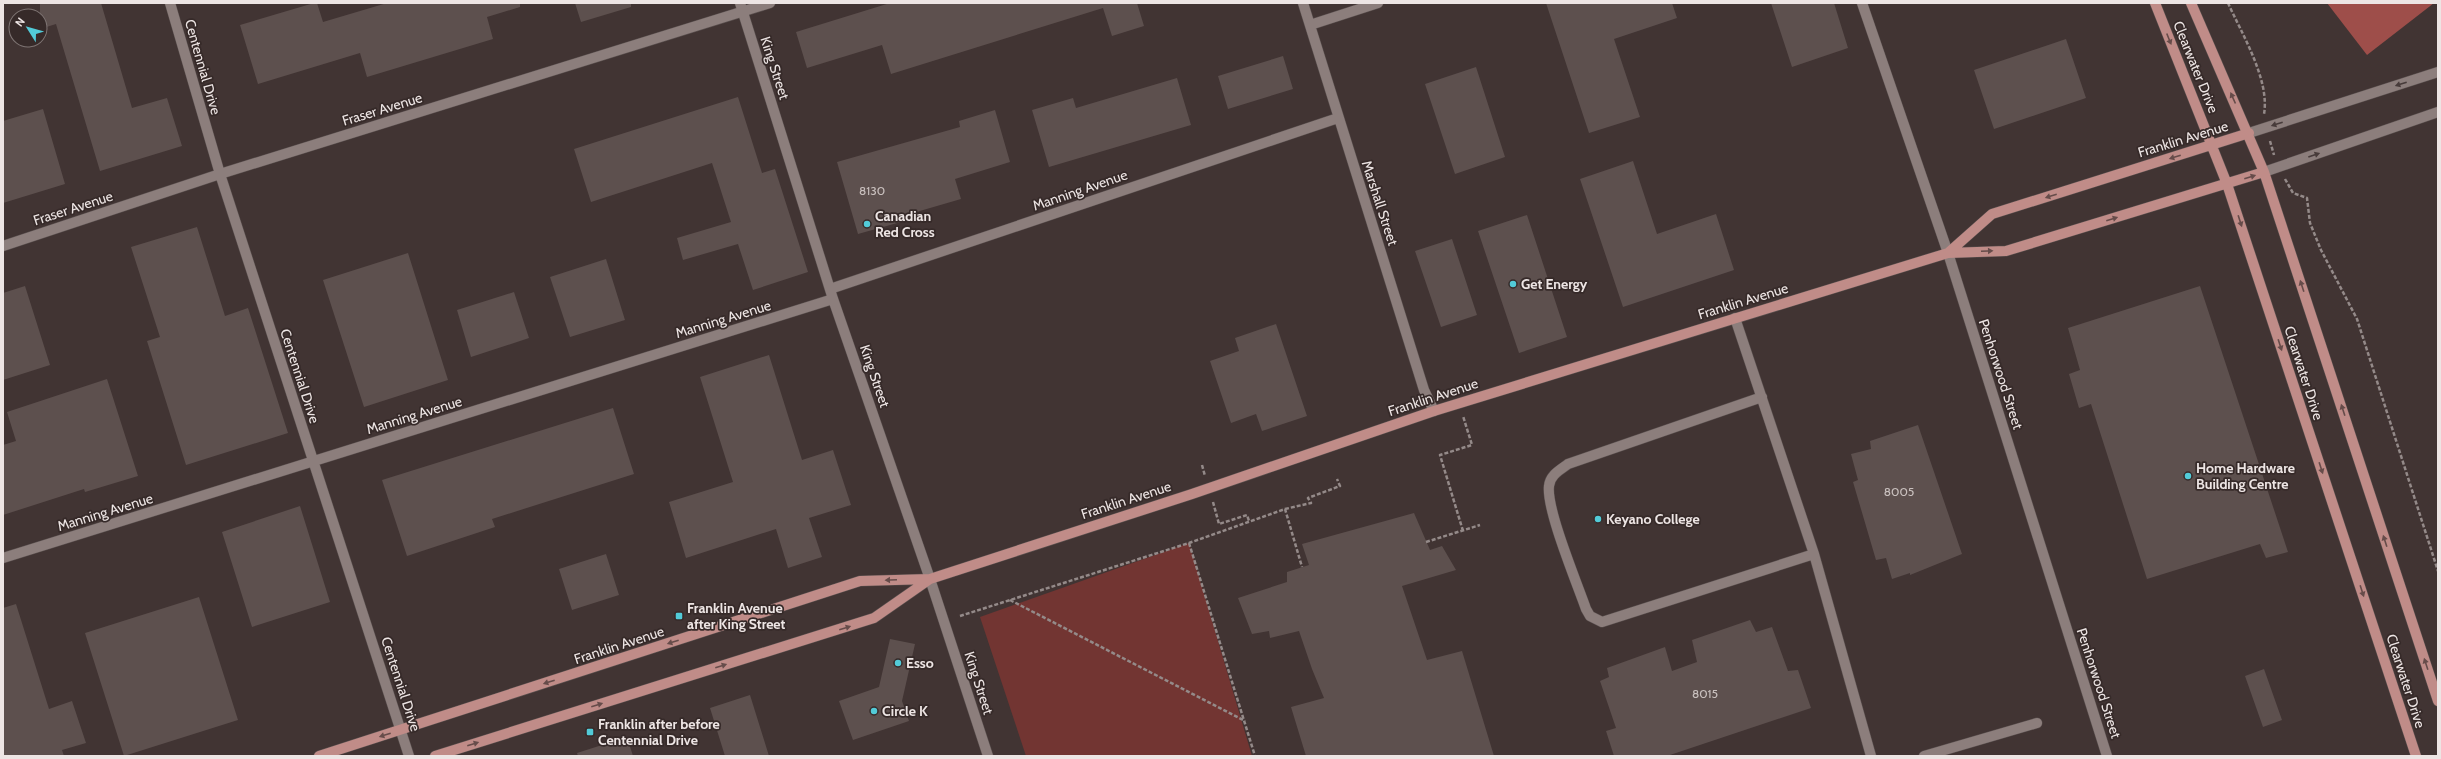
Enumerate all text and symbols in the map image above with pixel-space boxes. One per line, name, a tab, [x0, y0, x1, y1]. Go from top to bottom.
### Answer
north arrow	[8, 8, 48, 48]
text: N	[12, 15, 28, 29]
street label: Centennial Drive	[181, 17, 225, 117]
street label: Clearwater Drive	[2169, 18, 2223, 116]
street label: King Street	[756, 34, 794, 102]
one-way arrow	[2167, 34, 2173, 46]
one-way arrow	[2395, 81, 2407, 87]
street label: Fraser Avenue	[340, 88, 424, 130]
one-way arrow	[2230, 92, 2236, 103]
street label: Franklin Avenue	[2136, 117, 2230, 161]
one-way arrow	[2271, 121, 2283, 127]
one-way arrow	[2309, 151, 2321, 157]
one-way arrow	[2169, 154, 2181, 160]
street label: Marshall Street	[1358, 158, 1402, 248]
street label: Manning Avenue	[1030, 165, 1130, 215]
one-way arrow	[2244, 174, 2256, 180]
house number: 8130	[859, 183, 885, 198]
street label: Fraser Avenue	[31, 187, 115, 229]
one-way arrow	[2045, 193, 2057, 199]
place label: Canadian Red Cross	[875, 207, 935, 241]
one-way arrow	[2237, 215, 2243, 227]
one-way arrow	[2106, 216, 2118, 222]
marker: Canadian Red Cross	[862, 219, 872, 229]
one-way arrow	[1981, 248, 1993, 255]
place label: Get Energy	[1521, 275, 1588, 293]
marker: Get Energy	[1508, 279, 1518, 289]
street label: Franklin Avenue	[1696, 279, 1790, 323]
one-way arrow	[2299, 280, 2305, 292]
street label: Manning Avenue	[673, 296, 773, 342]
street label: Penhorwood Street	[1975, 317, 2027, 432]
street label: Clearwater Drive	[2280, 324, 2328, 422]
street label: Centennial Drive	[276, 326, 324, 426]
one-way arrow	[2277, 339, 2283, 351]
street label: King Street	[856, 342, 894, 410]
street label: Franklin Avenue	[1386, 374, 1480, 420]
street label: Manning Avenue	[364, 392, 464, 438]
one-way arrow	[2339, 404, 2345, 416]
place label: Home Hardware Building Centre	[2196, 459, 2295, 493]
one-way arrow	[2318, 462, 2324, 474]
marker: Home Hardware Building Centre	[2183, 471, 2193, 481]
street label: Franklin Avenue	[1079, 477, 1173, 523]
house number: 8005	[1884, 484, 1914, 499]
street label: Manning Avenue	[55, 489, 155, 535]
place label: Keyano College	[1606, 510, 1700, 528]
marker: Keyano College	[1593, 514, 1603, 524]
one-way arrow	[2382, 534, 2388, 546]
one-way arrow	[884, 577, 897, 583]
one-way arrow	[2359, 586, 2365, 598]
place label: Franklin Avenue after King Street	[687, 599, 786, 633]
marker: Franklin Avenue after King Street	[674, 611, 684, 621]
street label: Franklin Avenue	[572, 622, 666, 668]
one-way arrow	[839, 624, 851, 630]
street label: Penhorwood Street	[2073, 626, 2125, 741]
street label: Clearwater Drive	[2382, 632, 2430, 730]
street label: Centennial Drive	[377, 634, 425, 734]
one-way arrow	[666, 639, 678, 645]
street label: King Street	[960, 649, 998, 717]
place label: Esso	[906, 654, 934, 672]
marker: Esso	[893, 658, 903, 668]
one-way arrow	[2423, 658, 2429, 670]
one-way arrow	[715, 663, 727, 669]
one-way arrow	[543, 679, 555, 685]
house number: 8015	[1692, 686, 1718, 701]
one-way arrow	[591, 702, 603, 708]
place label: Circle K	[882, 702, 928, 720]
marker: Circle K	[869, 706, 879, 716]
place label: Franklin after before Centennial Drive	[598, 715, 720, 749]
marker: Franklin after before Centennial Drive	[585, 727, 595, 737]
one-way arrow	[379, 732, 391, 738]
one-way arrow	[467, 741, 479, 747]

